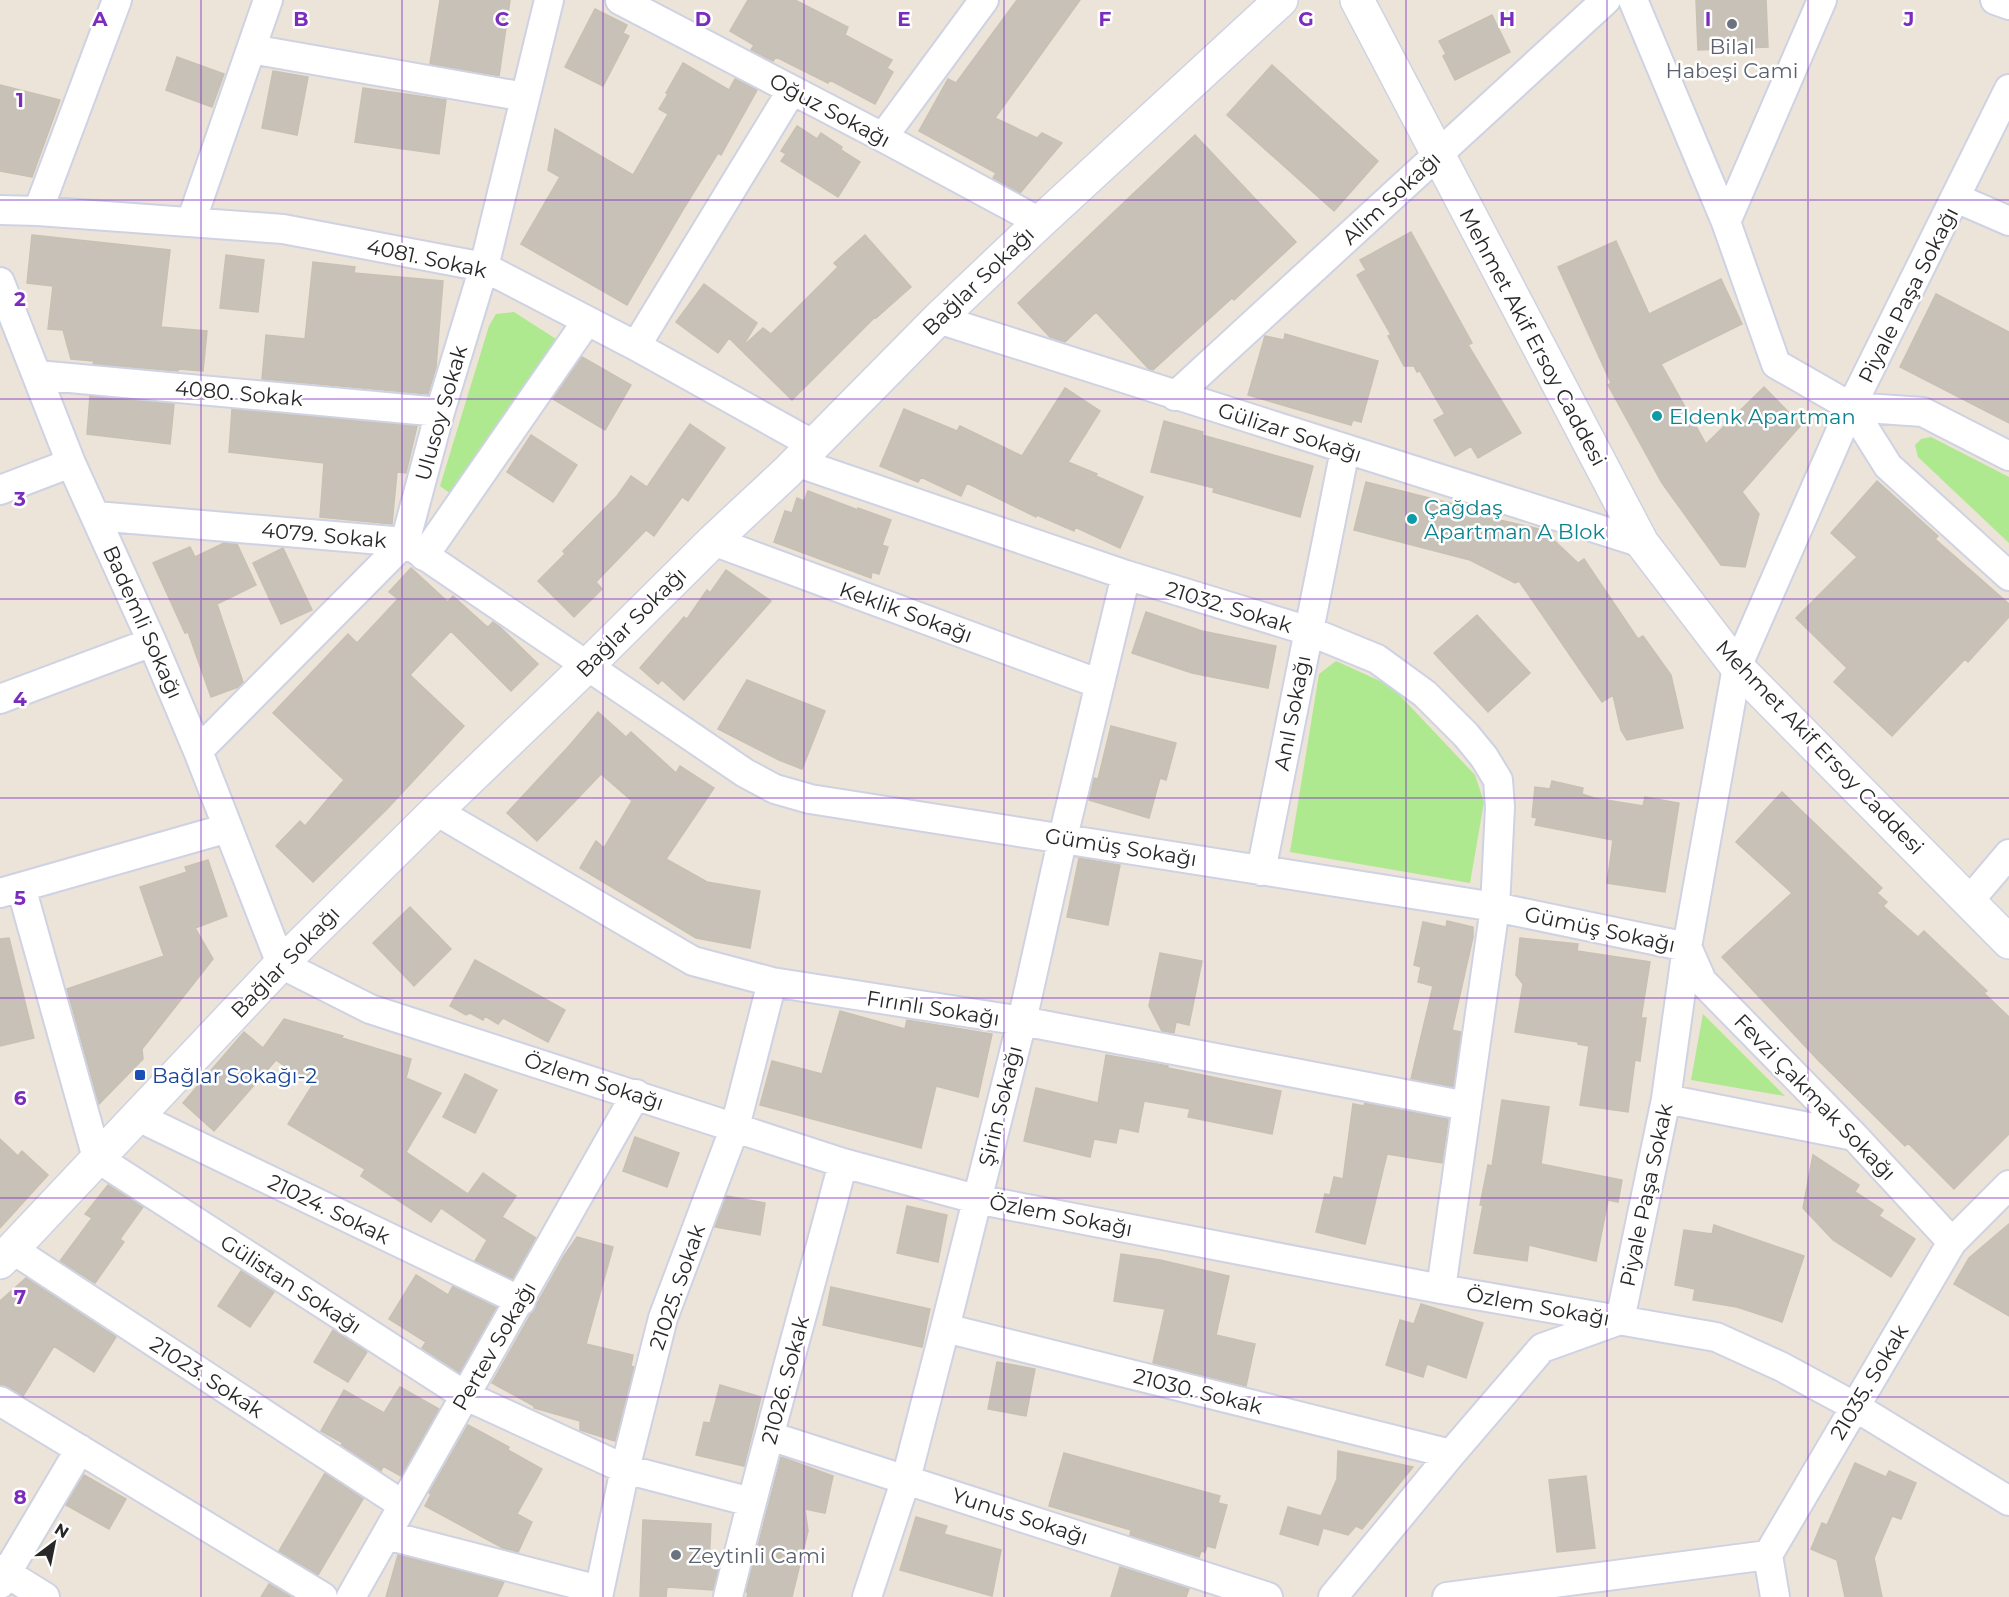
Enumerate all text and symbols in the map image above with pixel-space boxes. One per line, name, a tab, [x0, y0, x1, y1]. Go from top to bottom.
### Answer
text: A	[91, 7, 108, 31]
text: B	[293, 7, 309, 31]
text: C	[495, 7, 510, 31]
text: D	[695, 7, 711, 31]
text: E	[897, 7, 911, 31]
text: F	[1099, 7, 1112, 31]
text: G	[1298, 7, 1314, 31]
text: H	[1499, 7, 1515, 31]
text: I	[1705, 7, 1711, 31]
text: J	[1903, 7, 1914, 31]
marker: Bilal Habeşi Cami	[1725, 17, 1739, 31]
place label: Bilal Habeşi Cami	[1666, 34, 1798, 83]
street label: Oğuz Sokağı	[765, 68, 895, 152]
text: 1	[16, 88, 24, 112]
street label: Alim Sokağı	[1337, 146, 1445, 250]
street label: Piyale Paşa Sokağı	[1853, 203, 1963, 387]
street label: Mehmet Akif Ersoy Caddesi	[1454, 204, 1612, 470]
street label: Bağlar Sokağı	[917, 221, 1039, 341]
street label: 4081. Sokak	[365, 233, 490, 283]
text: 2	[14, 287, 26, 311]
street label: Ulusoy Sokak	[410, 342, 472, 484]
street label: 4080. Sokak	[174, 375, 304, 411]
street label: Gülizar Sokağı	[1215, 397, 1365, 467]
place label: Eldenk Apartman	[1669, 404, 1856, 429]
marker: Eldenk Apartman	[1650, 409, 1664, 423]
text: 3	[13, 487, 26, 511]
place label: Çağdaş Apartman A Blok	[1424, 495, 1605, 544]
marker: Çağdaş Apartman A Blok	[1405, 512, 1419, 526]
street label: 4079. Sokak	[260, 517, 388, 553]
street label: Bademli Sokağı	[98, 542, 188, 702]
street label: Bağlar Sokağı	[571, 562, 691, 682]
street label: Keklik Sokağı	[836, 576, 976, 648]
street label: 21032. Sokak	[1163, 576, 1295, 638]
street label: Mehmet Akif Ersoy Caddesi	[1711, 635, 1929, 859]
street label: Anıl Sokağı	[1269, 653, 1315, 773]
text: 4	[13, 687, 27, 711]
street label: Gümüş Sokağı	[1043, 823, 1199, 871]
text: 5	[14, 886, 26, 910]
street label: Bağlar Sokağı	[225, 901, 345, 1023]
street label: Gümüş Sokağı	[1522, 901, 1678, 957]
street label: Fırınlı Sokağı	[865, 985, 1001, 1031]
street label: Fevzi Çakmak Sokağı	[1729, 1009, 1901, 1185]
street label: Şirin Sokağı	[973, 1043, 1027, 1169]
street label: Özlem Sokağı	[521, 1047, 667, 1115]
place label: Bağlar Sokağı-2	[152, 1063, 317, 1088]
marker: Bağlar Sokağı-2	[133, 1068, 147, 1082]
text: 6	[14, 1086, 27, 1110]
street label: Piyale Paşa Sokak	[1614, 1101, 1678, 1289]
street label: 21024. Sokak	[264, 1169, 394, 1249]
street label: Özlem Sokağı	[987, 1189, 1135, 1241]
street label: 21025. Sokak	[644, 1221, 710, 1353]
street label: Gülistan Sokağı	[216, 1229, 366, 1339]
street label: Pertev Sokağı	[447, 1277, 541, 1415]
street label: Özlem Sokağı	[1464, 1281, 1612, 1331]
text: 7	[14, 1285, 26, 1309]
street label: 21026. Sokak	[756, 1313, 814, 1447]
street label: 21035. Sokak	[1825, 1319, 1913, 1444]
street label: 21023. Sokak	[145, 1331, 269, 1423]
street label: 21030. Sokak	[1131, 1363, 1266, 1419]
street label: Yunus Sokağı	[949, 1482, 1091, 1550]
text: 8	[13, 1485, 27, 1509]
north arrow	[24, 1513, 84, 1573]
text: N	[51, 1519, 72, 1542]
place label: Zeytinli Cami	[688, 1543, 826, 1568]
marker: Zeytinli Cami	[669, 1548, 683, 1562]

